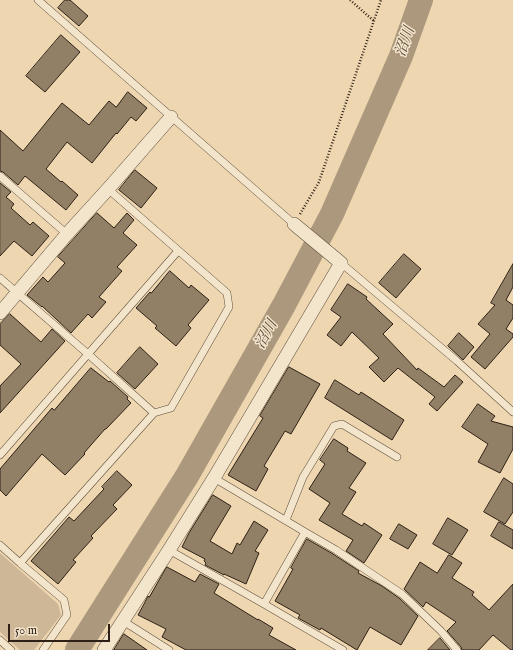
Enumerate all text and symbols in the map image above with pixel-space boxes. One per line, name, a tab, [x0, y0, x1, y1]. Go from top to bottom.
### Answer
water label: 沼川	[392, 25, 420, 59]
water label: 沼川	[252, 318, 282, 352]
scale bar	[10, 616, 112, 642]
text: 50 m	[15, 623, 37, 638]

